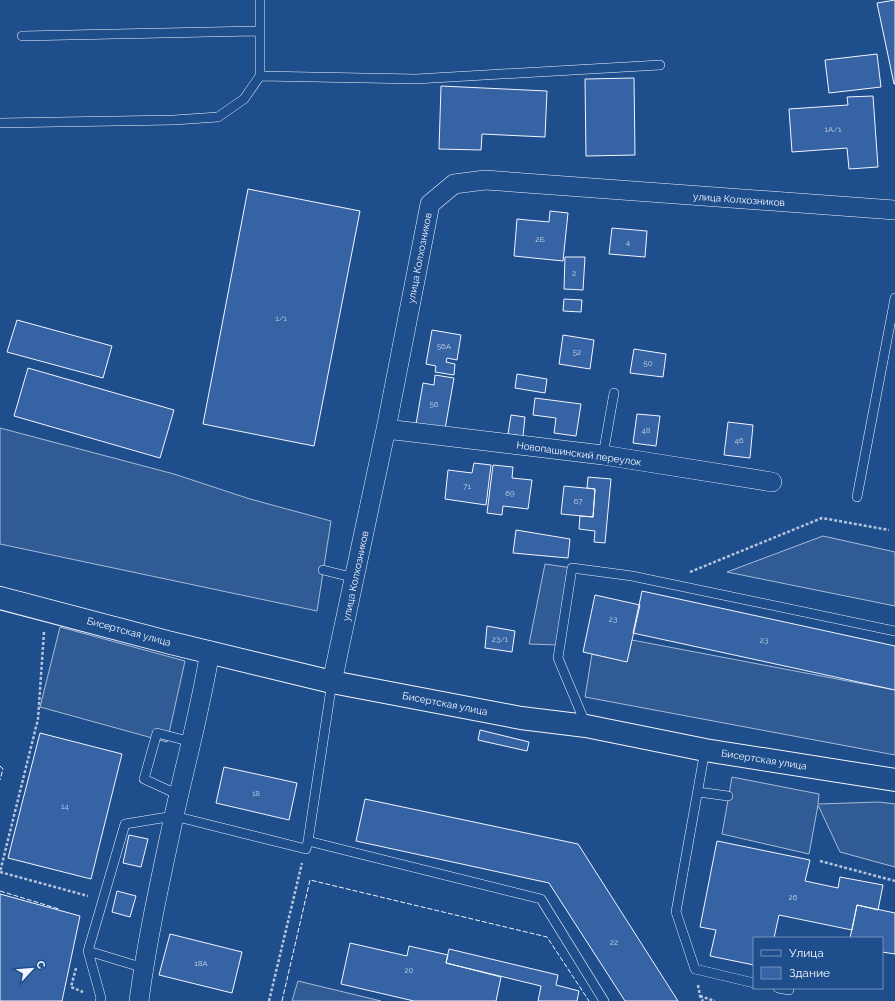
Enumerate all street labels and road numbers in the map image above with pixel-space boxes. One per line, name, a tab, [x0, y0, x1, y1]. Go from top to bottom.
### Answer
street label: улица Колхозников	[693, 191, 785, 208]
street label: улица Колхозников	[405, 212, 434, 304]
street label: Новопашинский переулок	[516, 439, 642, 468]
street label: улица Колхозников	[341, 530, 370, 622]
street label: Бисертская улица	[86, 615, 172, 648]
street label: Бисертская улица	[401, 690, 488, 717]
street label: Бисертская улица	[720, 747, 808, 772]

